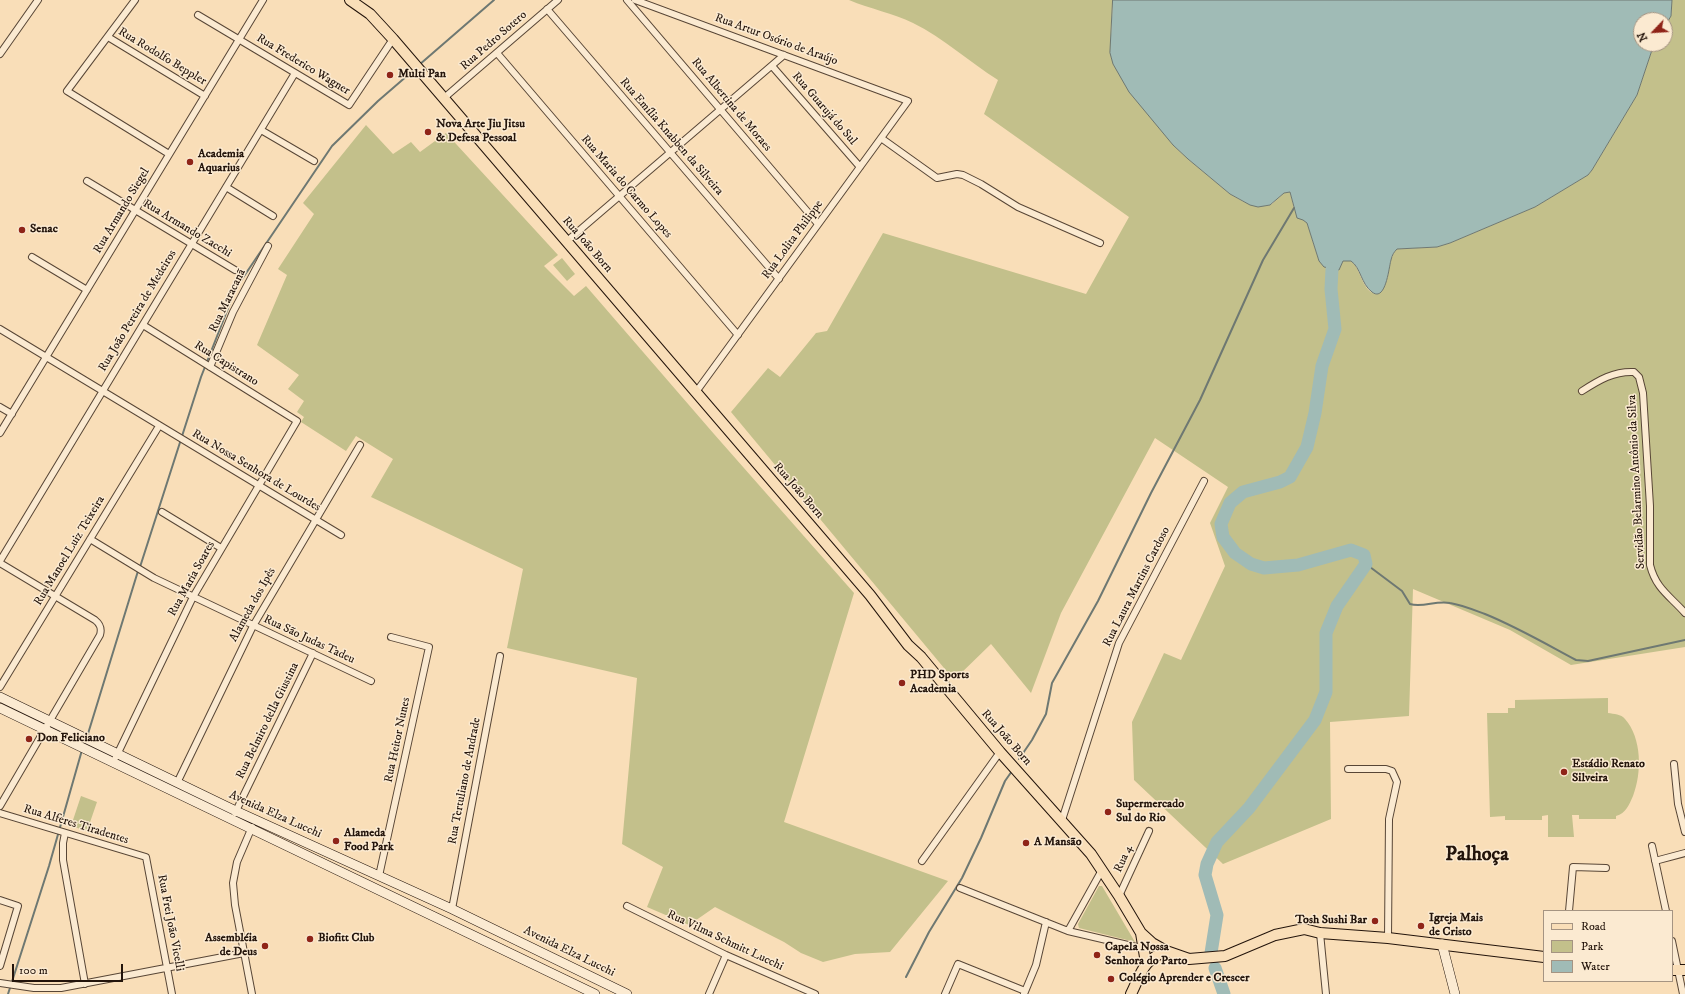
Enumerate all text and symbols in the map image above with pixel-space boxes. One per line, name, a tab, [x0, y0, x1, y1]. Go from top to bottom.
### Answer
street label: Rua Pedro Sotero	[458, 8, 530, 74]
street label: Rua Artur Osório de Araújo	[713, 11, 839, 69]
north arrow	[1633, 12, 1673, 52]
street label: Rua Rodolfo Beppler	[115, 25, 209, 89]
text: N	[1635, 30, 1651, 44]
street label: Rua Frederico Wagner	[254, 31, 352, 99]
street label: Rua Albertina de Moraes	[688, 55, 774, 155]
place label: Multi Pan	[398, 68, 446, 82]
marker: Multi Pan	[385, 70, 395, 80]
street label: Rua Guarujá do Sul	[789, 70, 859, 148]
street label: Rua Emília Knabben da Silveira	[616, 75, 726, 199]
place label: Nova Arte Jiu Jitsu & Defesa Pessoal	[436, 118, 525, 146]
marker: Nova Arte Jiu Jitsu & Defesa Pessoal	[423, 127, 433, 137]
street label: Rua Maria do Carmo Lopes	[577, 133, 675, 241]
place label: Academia Aquarius	[198, 148, 244, 176]
marker: Academia Aquarius	[185, 157, 195, 167]
street label: Rua Armando Siegel	[91, 166, 153, 256]
street label: Rua Armando Zacchi	[140, 197, 234, 261]
street label: Rua Lolita Philippe	[760, 198, 826, 282]
street label: Rua João Born	[559, 214, 615, 276]
place label: Senac	[30, 223, 58, 237]
marker: Senac	[17, 225, 27, 235]
street label: Rua João Pereira de Medeiros	[96, 248, 180, 374]
street label: Rua Maracanã	[206, 267, 250, 335]
street label: Rua Capistrano	[191, 339, 261, 389]
street label: Servidão Belarmino Antônio da Silva	[1625, 395, 1649, 569]
street label: Rua Nossa Senhora de Lourdes	[189, 427, 323, 515]
street label: Rua João Born	[770, 460, 826, 522]
street label: Rua Manoel Luiz Teixeira	[32, 494, 108, 608]
street label: Rua Laura Martins Cardoso	[1100, 525, 1174, 649]
street label: Rua Maria Soares	[165, 539, 219, 619]
street label: Alameda dos Ipês	[227, 566, 279, 644]
street label: Rua São Judas Tadeu	[261, 613, 357, 667]
street label: Rua Belmiro della Giustina	[233, 660, 303, 782]
place label: PHD Sports Academia	[910, 669, 969, 697]
marker: PHD Sports Academia	[897, 678, 907, 688]
street label: Rua Heitor Nunes	[382, 696, 414, 784]
street label: Rua João Born	[978, 707, 1034, 769]
street label: Rua Tertuliano de Andrade	[446, 716, 484, 846]
place label: Don Feliciano	[37, 732, 105, 746]
marker: Don Feliciano	[24, 734, 34, 744]
place label: Estádio Renato Silveira	[1572, 758, 1645, 786]
marker: Estádio Renato Silveira	[1559, 767, 1569, 777]
street label: Avenida Elza Lucchi	[226, 788, 324, 842]
place label: Supermercado Sul do Rio	[1116, 798, 1184, 826]
street label: Rua Alferes Tiradentes	[22, 802, 130, 848]
marker: Supermercado Sul do Rio	[1103, 807, 1113, 817]
place label: Alameda Food Park	[344, 827, 394, 855]
marker: Alameda Food Park	[331, 836, 341, 846]
place label: A Mansão	[1034, 836, 1081, 850]
marker: A Mansão	[1021, 838, 1031, 848]
street label: Rua 4	[1111, 843, 1137, 875]
district label: Palhoça	[1445, 844, 1509, 868]
street label: Rua Frei João Vicelli	[154, 873, 186, 973]
street label: Rua Vilma Schmitt Lucchi	[665, 908, 785, 974]
legend	[1543, 910, 1673, 982]
place label: Igreja Mais de Cristo	[1429, 912, 1483, 940]
place label: Tosh Sushi Bar	[1295, 914, 1367, 928]
marker: Tosh Sushi Bar	[1370, 916, 1380, 926]
text: Road	[1581, 919, 1606, 934]
marker: Igreja Mais de Cristo	[1416, 921, 1426, 931]
street label: Avenida Elza Lucchi	[521, 924, 617, 980]
place label: Assembléia de Deus	[205, 932, 257, 960]
place label: Biofitt Club	[318, 932, 374, 946]
marker: Biofitt Club	[305, 934, 315, 944]
text: Park	[1581, 939, 1603, 954]
marker: Assembléia de Deus	[260, 941, 270, 951]
place label: Capela Nossa Senhora do Parto	[1105, 941, 1187, 969]
marker: Capela Nossa Senhora do Parto	[1092, 950, 1102, 960]
scale bar	[14, 956, 125, 982]
text: Water	[1581, 959, 1610, 974]
text: 100 m	[19, 963, 48, 978]
place label: Colégio Aprender e Crescer	[1119, 972, 1249, 986]
marker: Colégio Aprender e Crescer	[1106, 974, 1116, 984]

